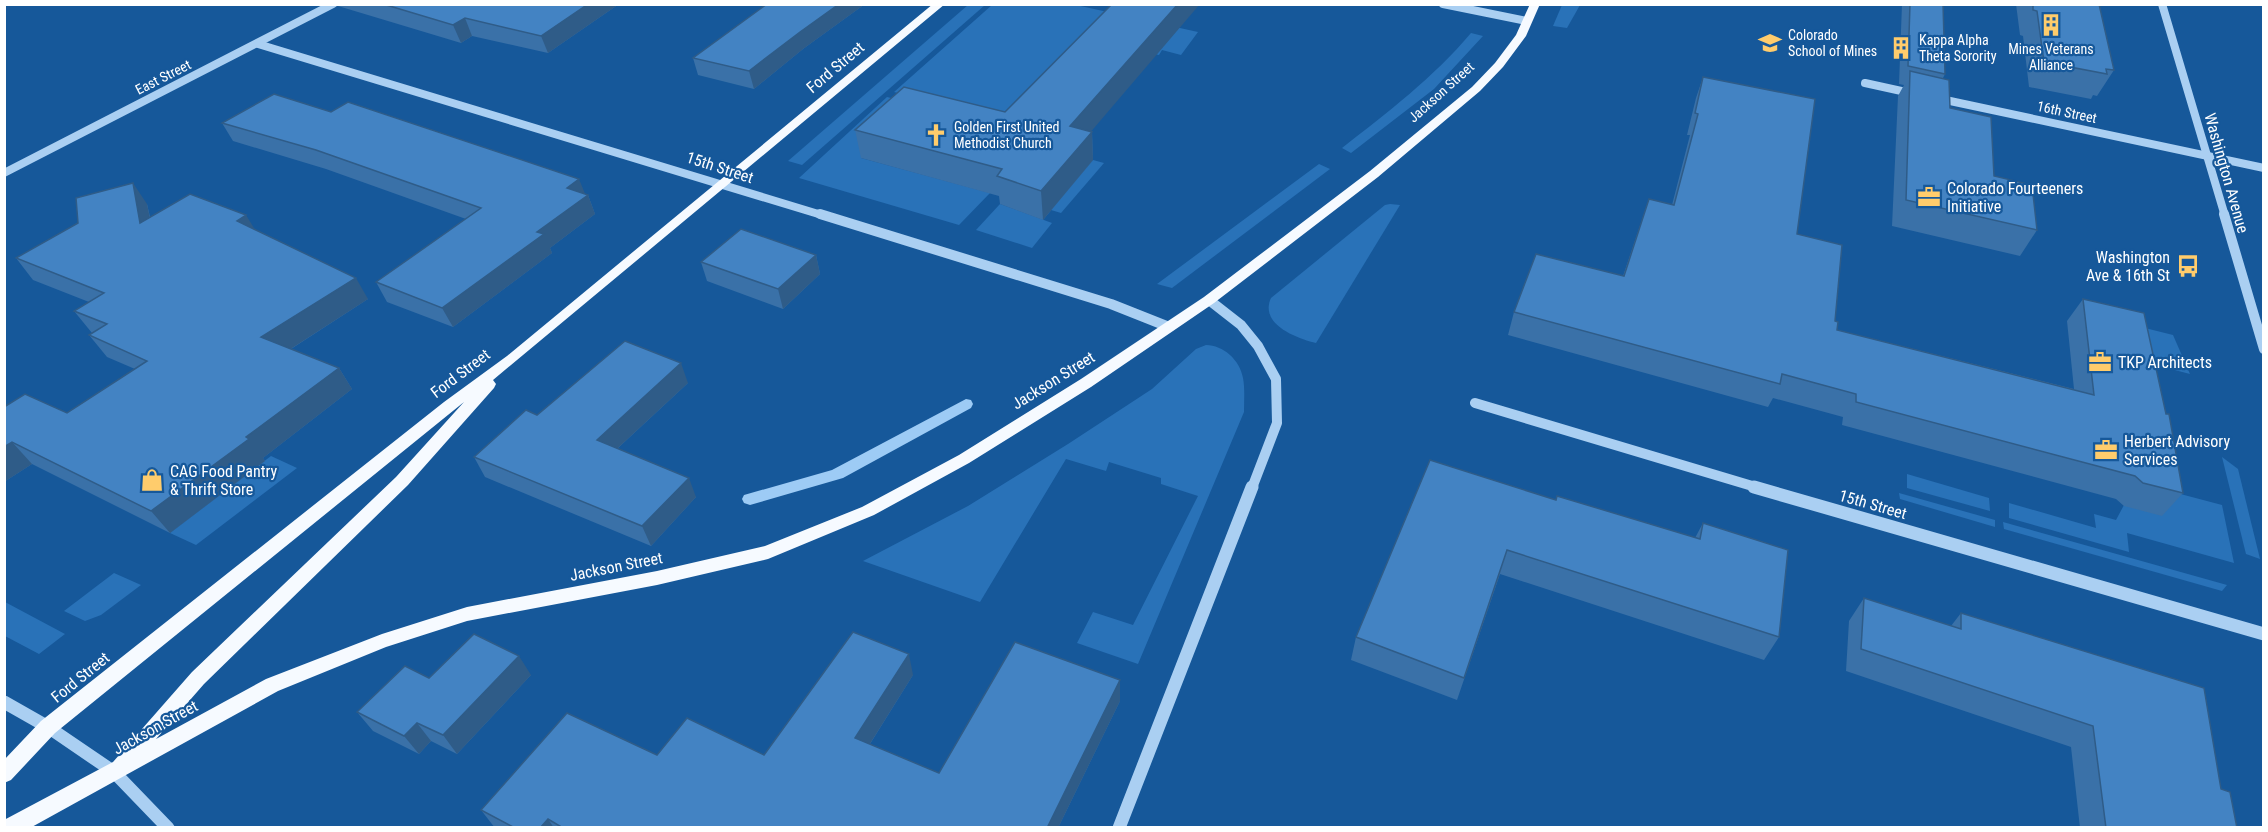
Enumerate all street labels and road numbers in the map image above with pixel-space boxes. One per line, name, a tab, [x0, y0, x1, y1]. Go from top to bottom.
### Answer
street label: Ford Street	[803, 38, 868, 97]
street label: East Street	[133, 56, 193, 98]
street label: Jackson Street	[1405, 58, 1477, 126]
street label: 16th Street	[2036, 98, 2098, 126]
street label: Washington Avenue	[2200, 111, 2253, 235]
street label: 15th Street	[684, 148, 756, 187]
street label: Ford Street	[427, 345, 494, 402]
street label: Jackson Street	[1008, 347, 1098, 413]
street label: 15th Street	[1837, 486, 1909, 523]
street label: Jackson Street	[568, 548, 664, 585]
street label: Ford Street	[47, 648, 113, 707]
street label: Jackson Street	[109, 696, 201, 759]

